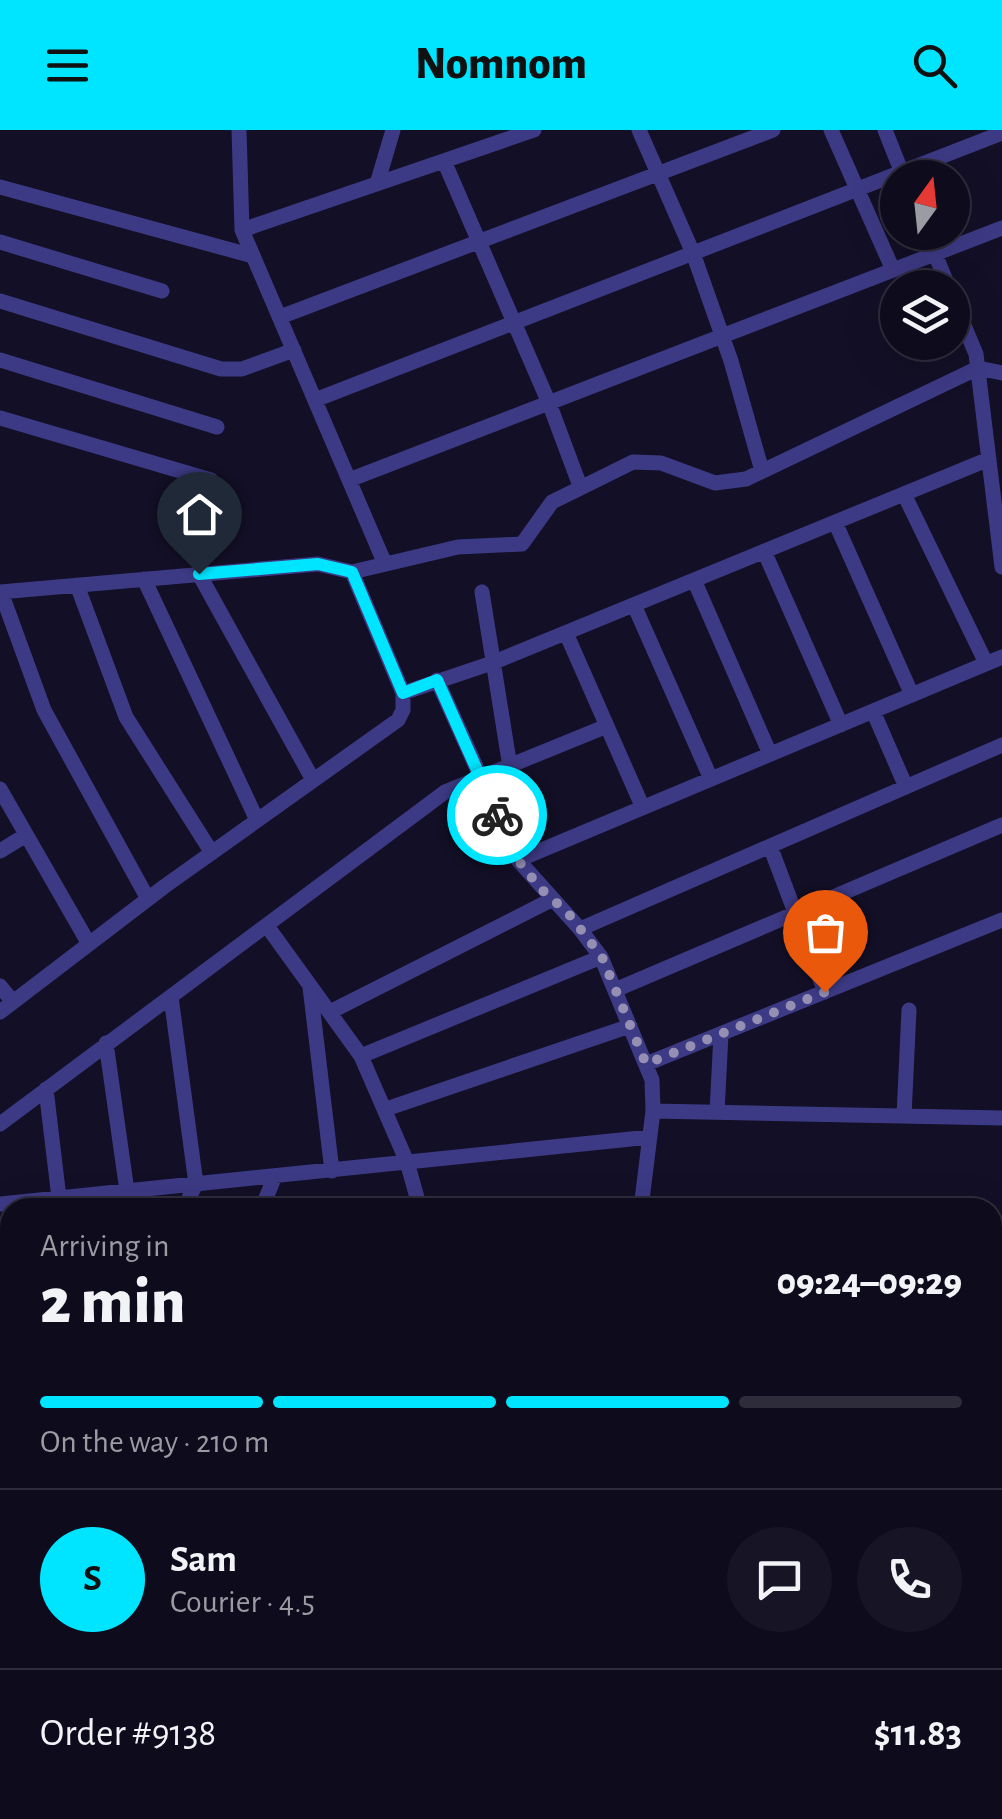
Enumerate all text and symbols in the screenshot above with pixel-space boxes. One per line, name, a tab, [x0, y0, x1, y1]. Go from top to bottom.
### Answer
icon: menu	[40, 38, 95, 93]
icon: search	[907, 38, 962, 93]
text: Nomnom	[415, 42, 587, 87]
north arrow	[880, 160, 970, 250]
map controls	[880, 160, 970, 360]
button: layers	[880, 270, 970, 360]
pin	[157, 472, 242, 575]
icon: home	[172, 487, 227, 542]
courier	[447, 765, 547, 865]
icon: bike	[470, 788, 525, 843]
pin	[783, 890, 868, 993]
icon: bag	[798, 905, 853, 960]
text: Arriving in	[40, 1230, 169, 1262]
text: 09:24–09:29	[776, 1264, 962, 1302]
text: 2 min	[40, 1270, 186, 1335]
text: On the way · 210 m	[40, 1426, 269, 1458]
button: chat	[727, 1527, 832, 1632]
button: phone	[857, 1527, 962, 1632]
text: Sam	[170, 1541, 237, 1579]
text: S	[83, 1560, 102, 1598]
text: Courier · 4.5	[170, 1586, 315, 1618]
text: Order #9138	[40, 1715, 216, 1753]
text: $11.83	[874, 1715, 962, 1753]

